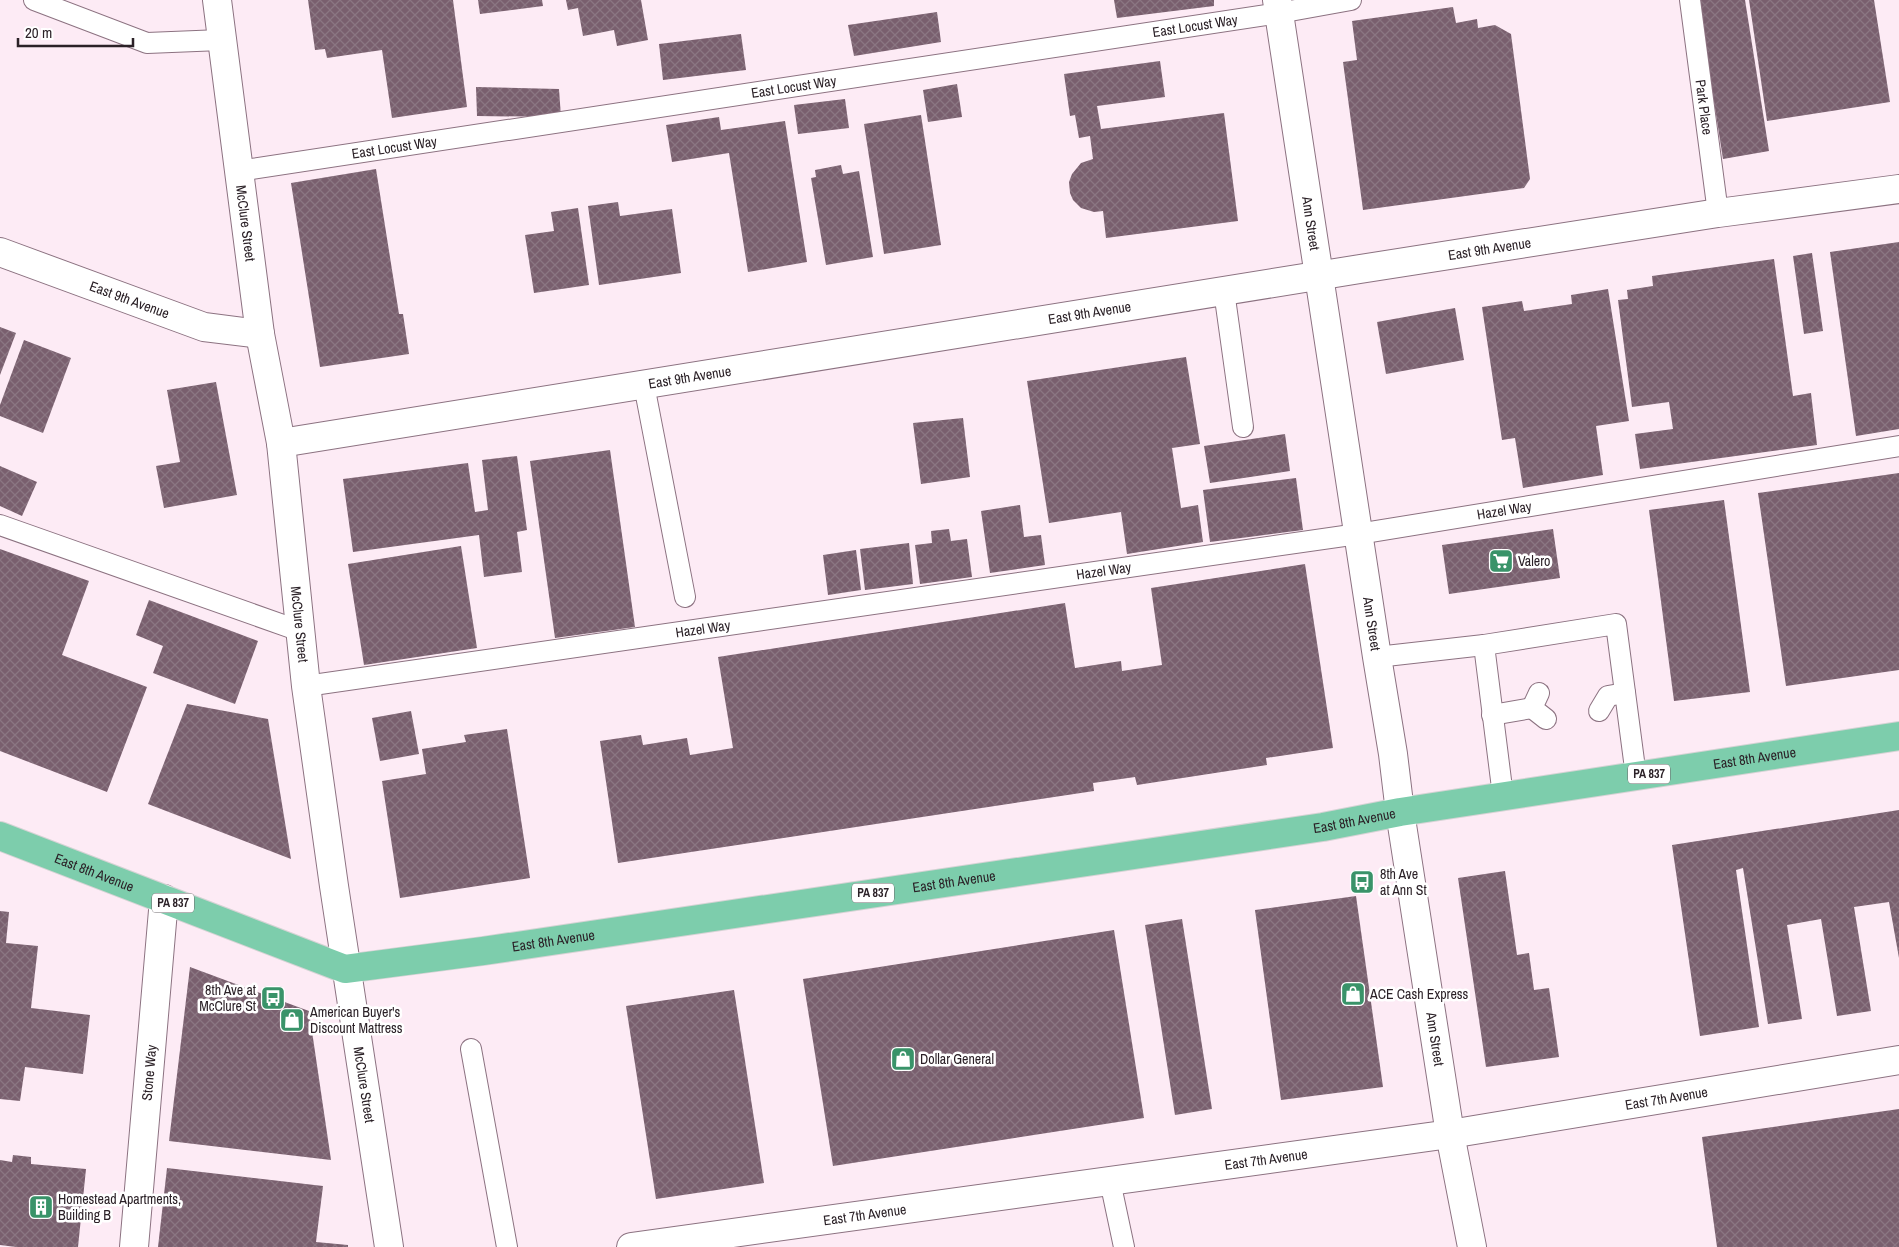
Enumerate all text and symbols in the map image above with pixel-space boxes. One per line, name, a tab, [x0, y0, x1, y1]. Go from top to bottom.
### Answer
street label: East Locust Way	[1151, 10, 1239, 41]
scale bar	[18, 15, 132, 47]
text: 20 m	[25, 22, 52, 43]
street label: East Locust Way	[750, 71, 838, 102]
street label: Park Place	[1692, 78, 1717, 136]
street label: East Locust Way	[350, 132, 438, 163]
street label: McClure Street	[232, 184, 260, 262]
street label: Ann Street	[1298, 194, 1324, 252]
street label: East 9th Avenue	[1447, 233, 1532, 264]
street label: East 9th Avenue	[87, 277, 172, 322]
street label: East 9th Avenue	[1047, 297, 1132, 328]
street label: East 9th Avenue	[647, 362, 732, 393]
street label: Hazel Way	[1475, 497, 1533, 524]
supermarket icon: Valero	[1488, 548, 1514, 574]
place label: Valero	[1518, 552, 1550, 570]
street label: Hazel Way	[1075, 558, 1133, 584]
street label: McClure Street	[287, 585, 313, 663]
street label: Ann Street	[1359, 595, 1385, 652]
street label: Hazel Way	[674, 616, 732, 642]
street label: East 8th Avenue	[1712, 743, 1797, 773]
road number: PA 837	[1628, 764, 1670, 784]
street label: East 8th Avenue	[1312, 804, 1397, 837]
street label: East 8th Avenue	[52, 849, 136, 896]
place label: 8th Ave at Ann St	[1380, 865, 1427, 899]
street label: East 8th Avenue	[911, 866, 997, 896]
bus stop icon: 8th Ave at Ann St	[1349, 869, 1375, 895]
road number: PA 837	[852, 884, 894, 902]
road number: PA 837	[152, 894, 194, 912]
street label: East 8th Avenue	[511, 926, 596, 956]
place label: 8th Ave at McClure St	[199, 981, 256, 1015]
shop icon: ACE Cash Express	[1340, 981, 1366, 1007]
bus stop icon: 8th Ave at McClure St	[260, 985, 286, 1011]
place label: ACE Cash Express	[1369, 985, 1469, 1003]
place label: American Buyer's Discount Mattress	[309, 1003, 403, 1037]
shop icon: American Buyer's Discount Mattress	[279, 1007, 305, 1033]
street label: Ann Street	[1422, 1010, 1448, 1067]
street label: Stone Way	[138, 1044, 160, 1101]
street label: McClure Street	[350, 1045, 379, 1124]
shop icon: Dollar General	[890, 1046, 916, 1072]
place label: Dollar General	[920, 1050, 994, 1068]
street label: East 7th Avenue	[1624, 1083, 1709, 1114]
street label: East 7th Avenue	[1223, 1145, 1309, 1174]
place label: Homestead Apartments, Building B	[58, 1190, 181, 1224]
building icon: Homestead Apartments, Building B	[28, 1194, 54, 1220]
street label: East 7th Avenue	[822, 1200, 907, 1229]

